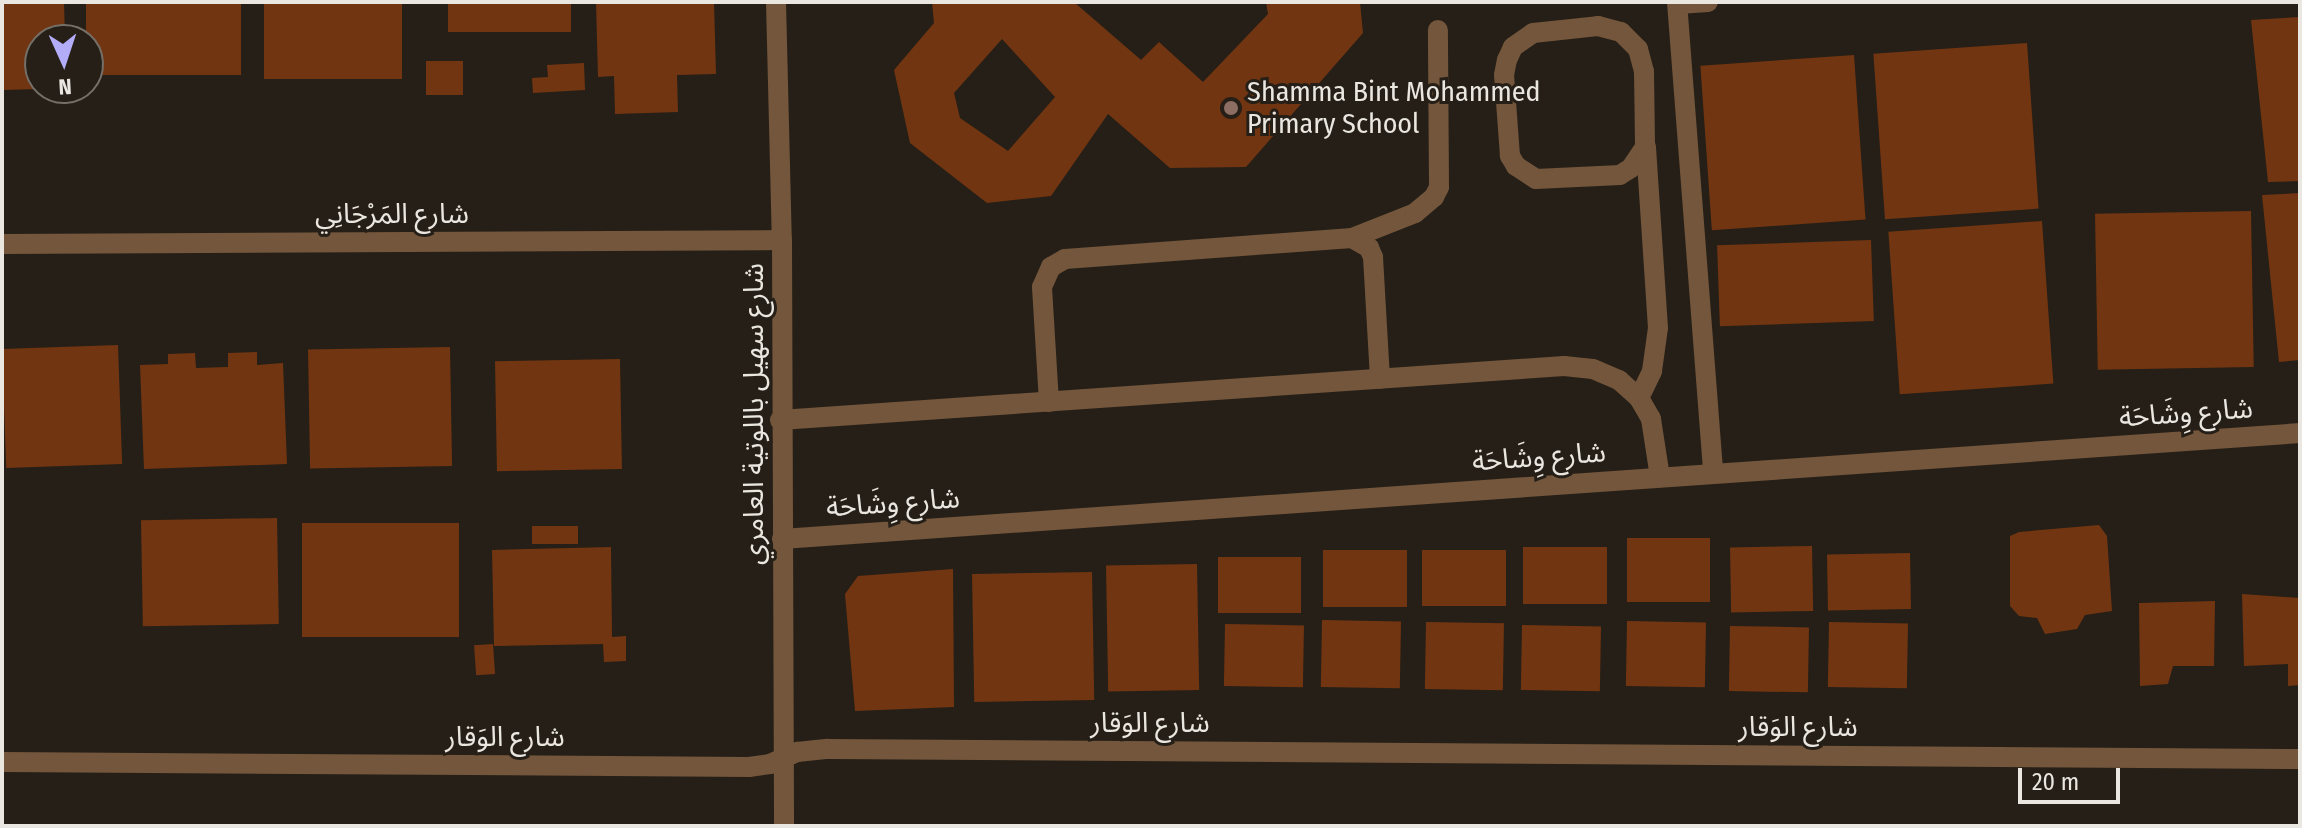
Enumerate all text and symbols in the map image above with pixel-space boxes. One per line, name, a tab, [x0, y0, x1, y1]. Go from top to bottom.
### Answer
north arrow	[24, 24, 104, 104]
text: N	[58, 73, 72, 100]
place label: Shamma Bint Mohammed Primary School	[1247, 75, 1541, 141]
marker: Shamma Bint Mohammed Primary School	[1222, 99, 1240, 117]
street label: شارع المَرْجَانِي	[315, 197, 469, 231]
street label: شارع سهيل باللوتية العامري	[737, 263, 771, 565]
street label: شارع وِشَاحَة	[2118, 392, 2254, 434]
street label: شارع وِشَاحَة	[1471, 436, 1607, 478]
street label: شارع وِشَاحَة	[825, 482, 961, 524]
street label: شارع الوَقار	[1090, 706, 1210, 740]
street label: شارع الوَقار	[1738, 710, 1858, 744]
street label: شارع الوَقار	[445, 720, 565, 754]
scale bar	[2022, 752, 2124, 802]
text: 20 m	[2032, 768, 2079, 796]

